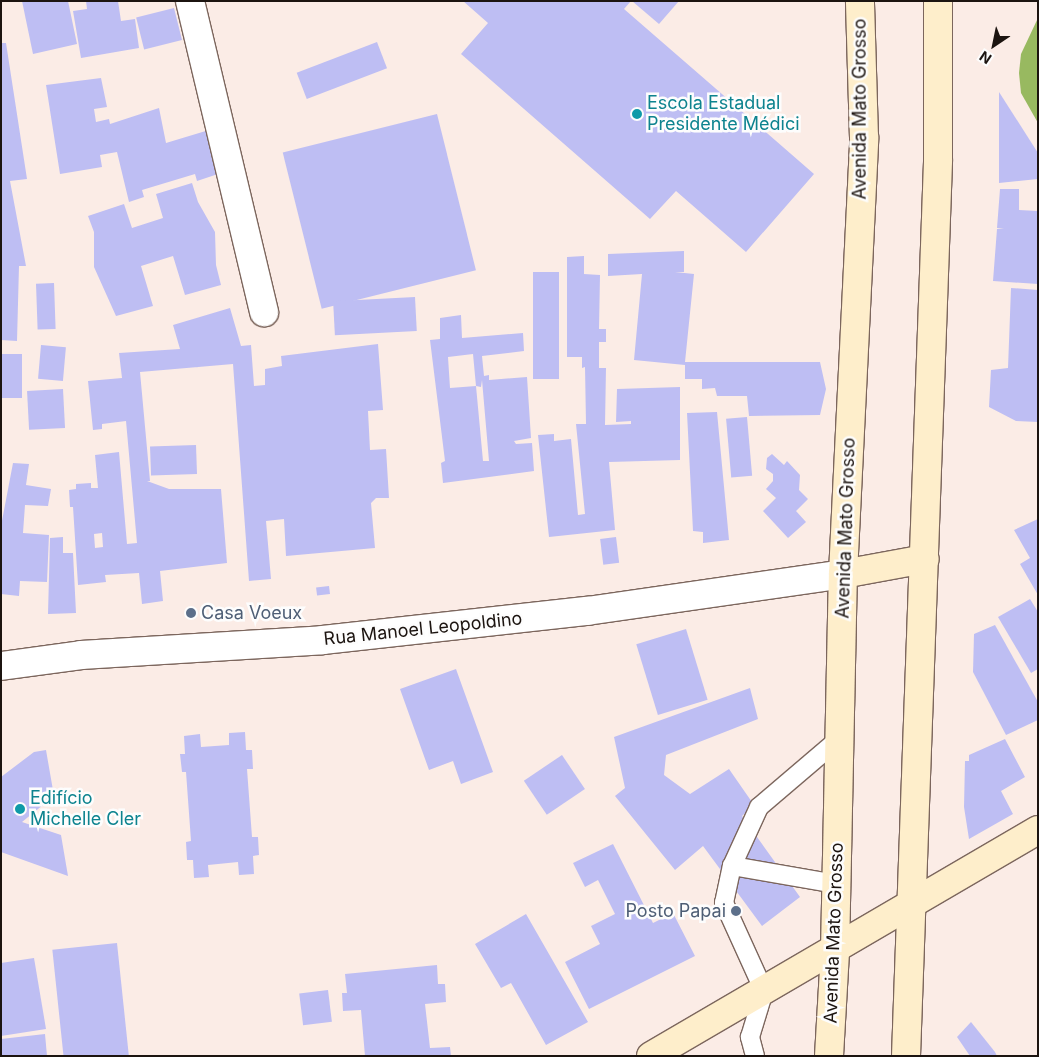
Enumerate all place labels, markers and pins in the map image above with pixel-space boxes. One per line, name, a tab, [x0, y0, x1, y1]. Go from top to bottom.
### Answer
place label: Escola Estadual Presidente Médici	[647, 93, 800, 136]
marker: Escola Estadual Presidente Médici	[631, 108, 643, 120]
place label: Casa Voeux	[201, 602, 302, 624]
marker: Casa Voeux	[185, 607, 197, 619]
place label: Edifício Michelle Cler	[30, 788, 141, 831]
marker: Edifício Michelle Cler	[14, 803, 26, 815]
place label: Posto Papai	[625, 900, 726, 922]
marker: Posto Papai	[730, 905, 742, 917]

